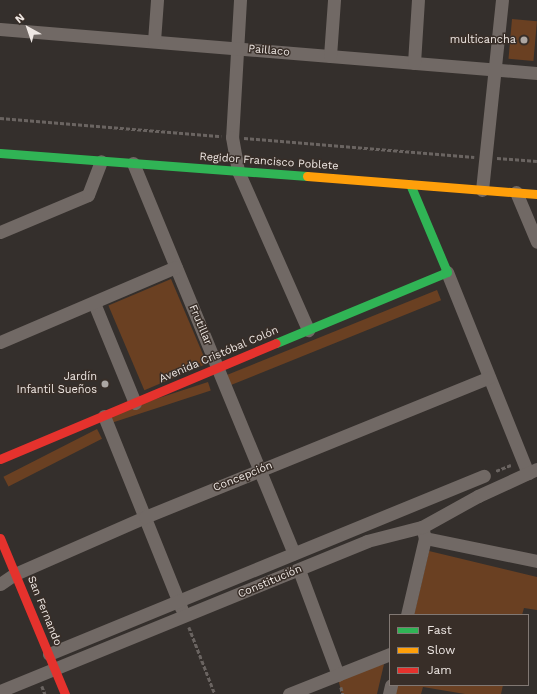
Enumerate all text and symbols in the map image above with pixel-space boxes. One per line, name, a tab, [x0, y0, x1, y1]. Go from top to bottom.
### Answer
north arrow	[8, 8, 48, 48]
text: N	[13, 11, 27, 26]
place label: multicancha	[450, 33, 516, 47]
marker: multicancha	[519, 35, 529, 45]
street label: Paillaco	[248, 43, 290, 59]
street label: Regidor Francisco Poblete	[199, 151, 339, 173]
street label: Frutillar	[186, 303, 214, 347]
street label: Avenida Cristóbal Colón	[157, 324, 281, 386]
place label: Jardín Infantil Sueños	[16, 371, 97, 397]
marker: Jardín Infantil Sueños	[100, 379, 110, 389]
street label: Concepción	[211, 459, 275, 495]
street label: Constitución	[236, 563, 304, 601]
street label: San Fernando	[24, 574, 64, 648]
legend	[389, 614, 529, 686]
text: Fast	[427, 623, 452, 637]
text: Slow	[427, 643, 455, 657]
text: Jam	[427, 663, 452, 677]

